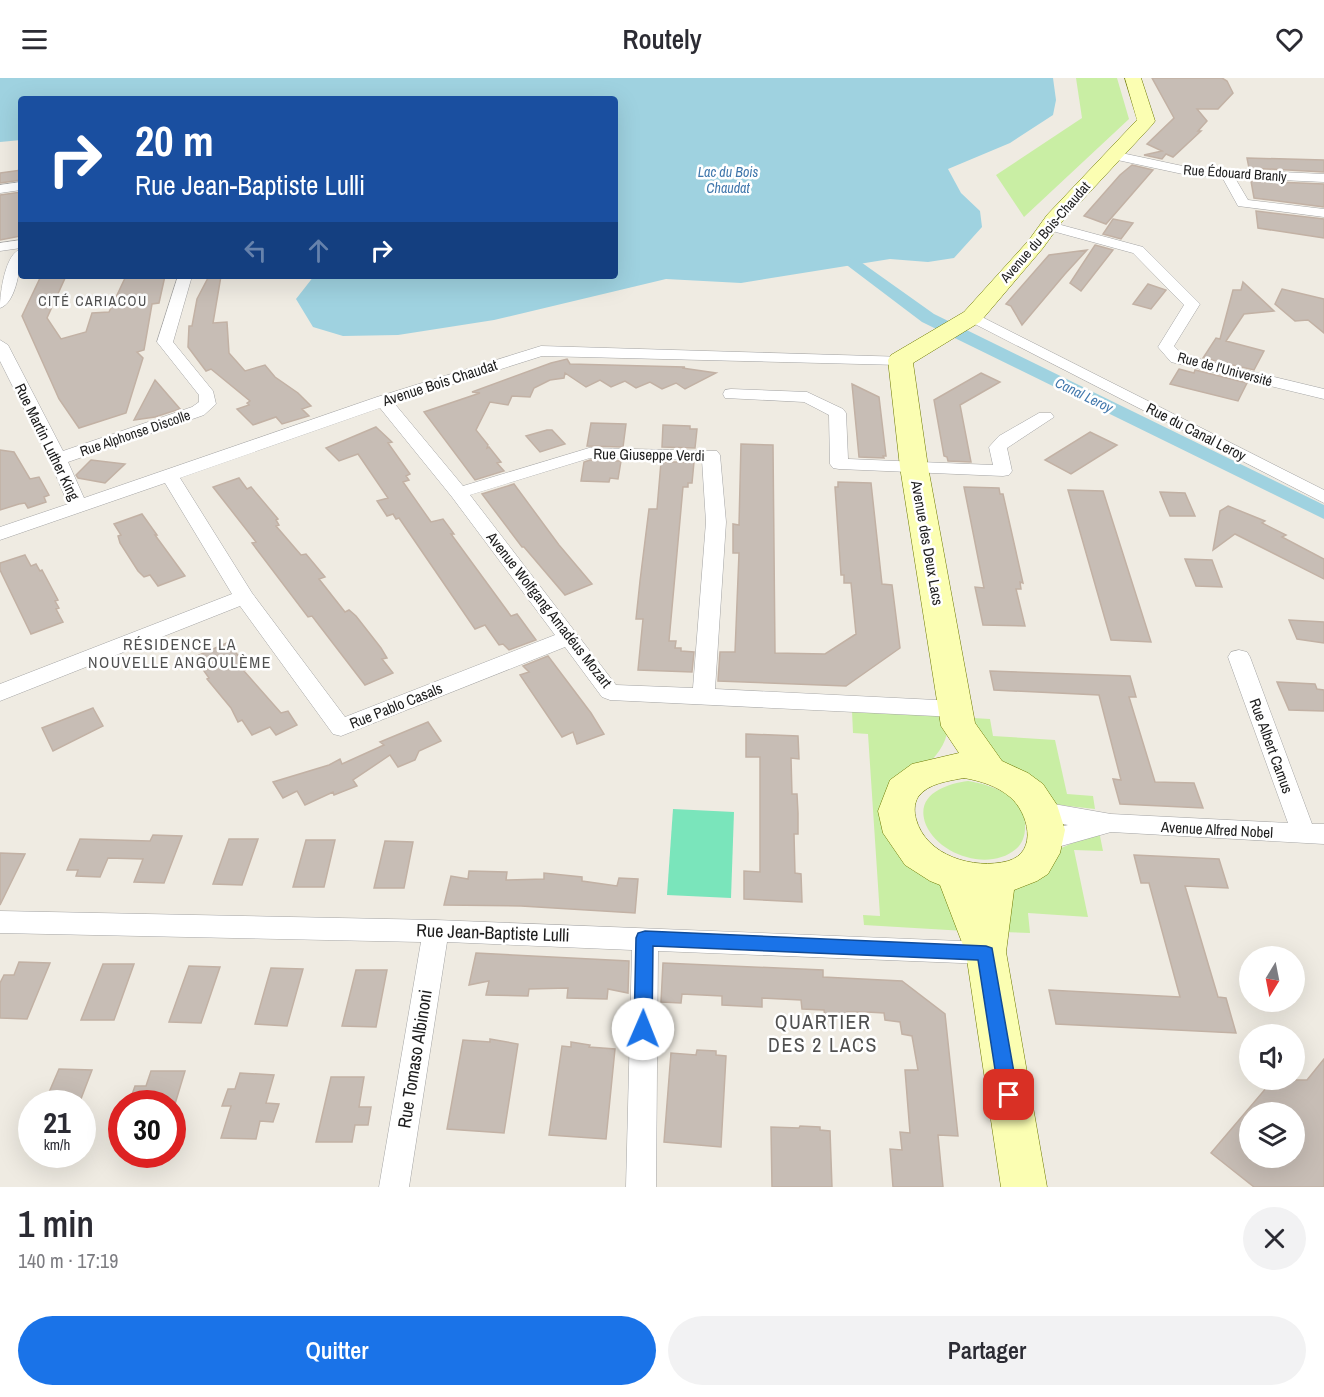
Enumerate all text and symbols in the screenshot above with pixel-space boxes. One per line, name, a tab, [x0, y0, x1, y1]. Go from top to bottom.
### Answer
text: Routely	[622, 21, 702, 57]
icon: menu	[18, 23, 51, 56]
icon: heart	[1273, 23, 1306, 56]
text: 20 m	[135, 113, 214, 169]
icon: right	[36, 120, 114, 198]
street label: Rue Édouard Branly	[1183, 160, 1287, 186]
water label: Lac du Bois Chaudat	[698, 163, 759, 197]
text: Rue Jean-Baptiste Lulli	[135, 167, 365, 203]
street label: Avenue du Bois-Chaudat	[996, 178, 1094, 287]
icon: left	[239, 234, 272, 267]
icon: ahead	[302, 234, 335, 267]
icon: right	[365, 234, 398, 267]
district label: CITÉ CARIACOU	[38, 292, 148, 310]
street label: Rue de l'Université	[1176, 348, 1274, 390]
street label: Avenue Bois Chaudat	[379, 354, 500, 411]
water label: Canal Leroy	[1052, 373, 1117, 417]
street label: Rue Martin Luther King	[10, 380, 85, 504]
street label: Rue du Canal Leroy	[1143, 397, 1250, 466]
street label: Rue Alphonse Discolle	[77, 406, 193, 460]
street label: Rue Giuseppe Verdi	[593, 443, 705, 466]
street label: Avenue des Deux Lacs	[906, 478, 949, 607]
street label: Avenue Wolfgang Amadéus Mozart	[481, 527, 617, 692]
district label: RÉSIDENCE LA NOUVELLE ANGOULÈME	[88, 633, 272, 673]
street label: Rue Pablo Casals	[346, 677, 445, 734]
street label: Rue Albert Camus	[1245, 695, 1298, 796]
street label: Avenue Alfred Nobel	[1160, 816, 1273, 843]
street label: Rue Jean-Baptiste Lulli	[416, 917, 570, 948]
north arrow	[1239, 946, 1305, 1012]
map controls	[1239, 946, 1305, 1168]
street label: Rue Tomaso Albinoni	[391, 988, 438, 1130]
position arrow	[611, 997, 675, 1061]
district label: QUARTIER DES 2 LACS	[768, 1008, 878, 1058]
button: sound	[1239, 1024, 1305, 1090]
pin	[983, 1069, 1034, 1120]
icon: arrive	[992, 1078, 1025, 1111]
speed limit sign: 30	[108, 1090, 186, 1168]
text: 21	[43, 1102, 71, 1142]
button: layers	[1239, 1102, 1305, 1168]
text: km/h	[44, 1134, 70, 1155]
text: 1 min	[18, 1200, 94, 1248]
button: close	[1243, 1207, 1306, 1270]
text: 140 m · 17:19	[18, 1247, 118, 1274]
button: Quitter	[18, 1316, 656, 1385]
button: Partager	[668, 1316, 1306, 1385]

